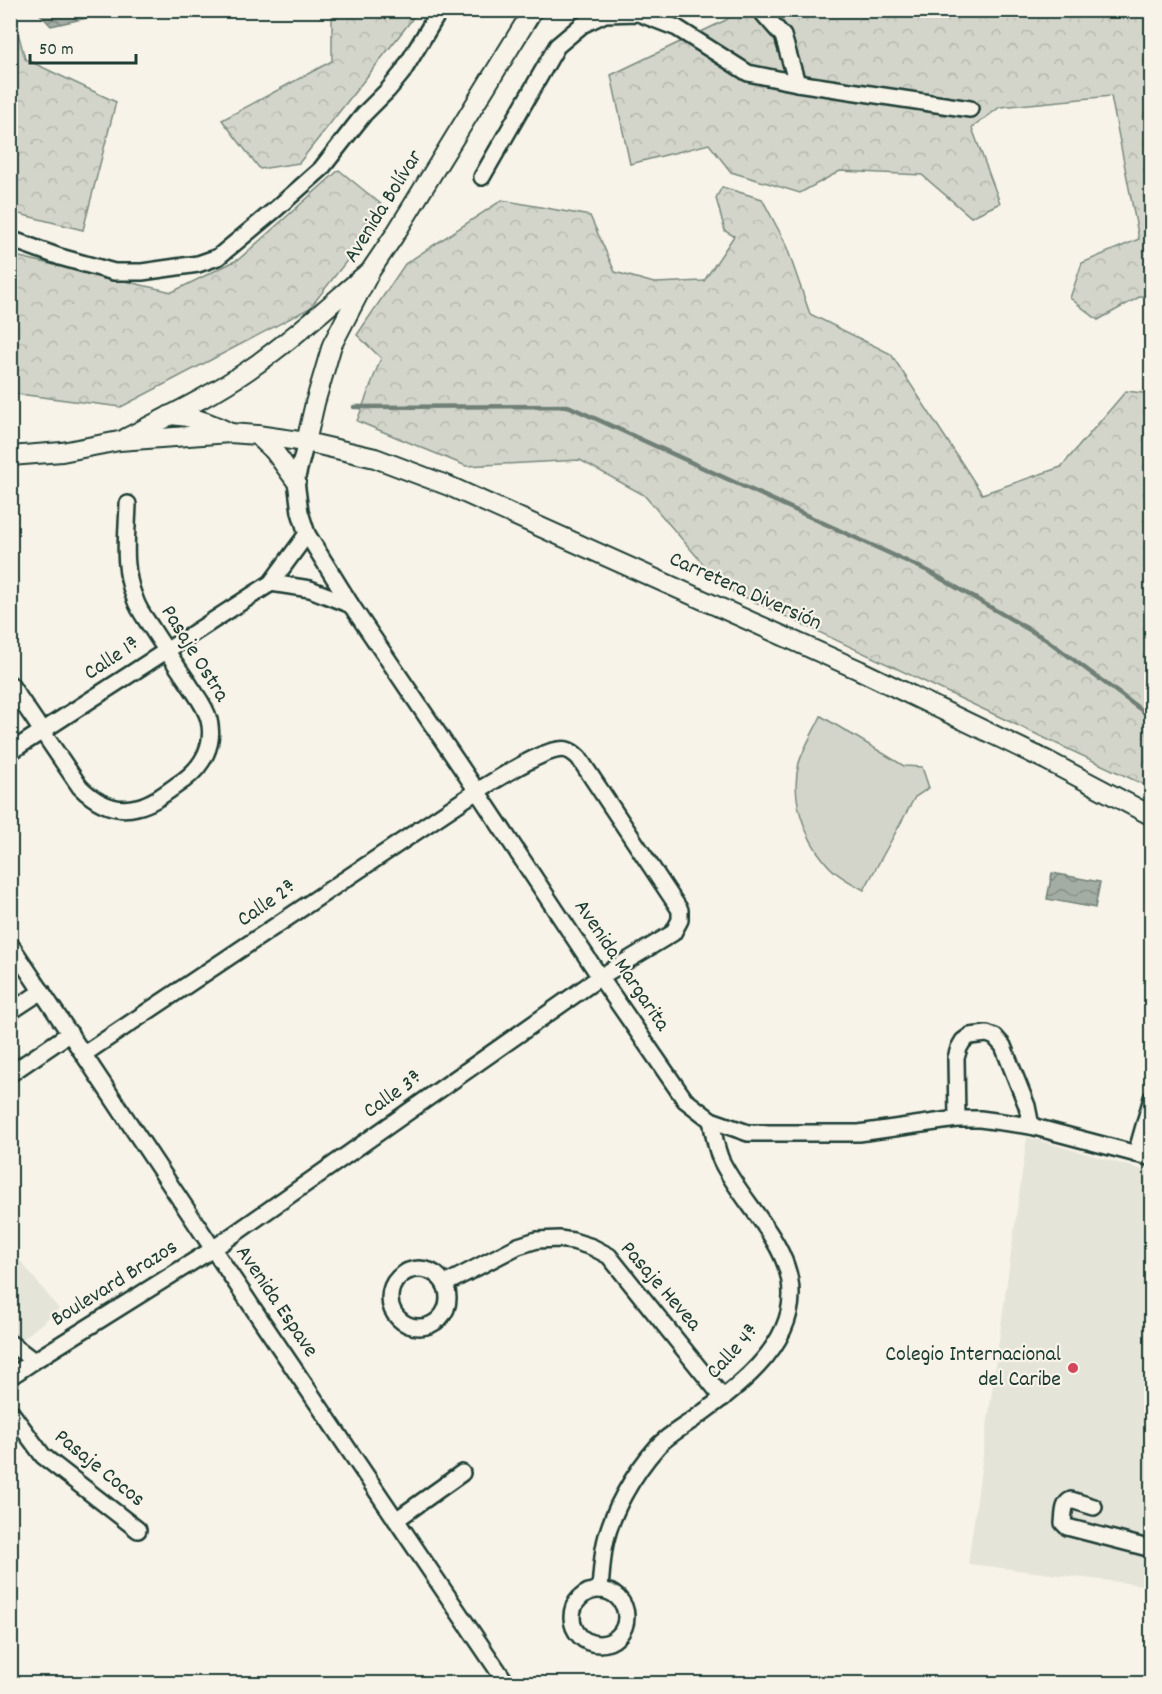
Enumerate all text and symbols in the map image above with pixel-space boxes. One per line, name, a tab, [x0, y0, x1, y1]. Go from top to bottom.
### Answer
scale bar	[30, 27, 136, 65]
text: 50 m	[39, 38, 74, 63]
street label: Avenida Bolívar	[337, 144, 431, 269]
street label: Carretera Diversión	[664, 544, 826, 640]
street label: Pasaje Ostra	[152, 600, 236, 709]
street label: Calle 1ª	[78, 629, 148, 689]
street label: Calle 2ª	[231, 872, 305, 936]
street label: Avenida Margarita	[565, 894, 677, 1039]
street label: Calle 3ª	[358, 1063, 430, 1127]
street label: Boulevard Brazos	[46, 1233, 184, 1335]
street label: Pasaje Hevea	[612, 1235, 708, 1339]
street label: Avenida Espave	[227, 1240, 325, 1364]
street label: Calle 4ª	[700, 1317, 768, 1387]
place label: Colegio Internacional del Caribe	[885, 1340, 1061, 1396]
marker: Colegio Internacional del Caribe	[1066, 1361, 1080, 1375]
street label: Pasaje Cocos	[47, 1423, 151, 1515]

